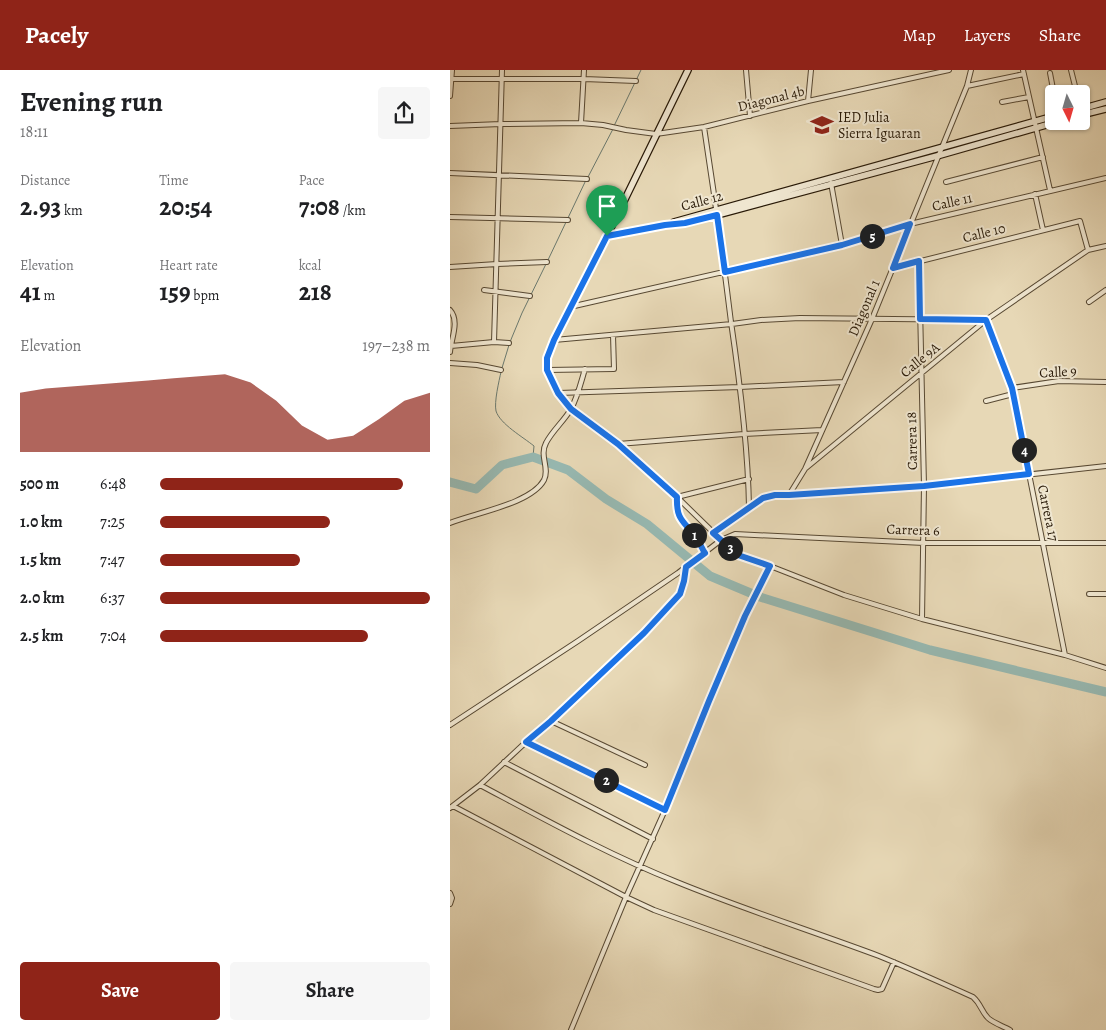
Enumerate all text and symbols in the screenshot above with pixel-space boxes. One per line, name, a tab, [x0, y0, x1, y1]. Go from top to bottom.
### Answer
text: Pacely	[25, 19, 88, 51]
text: Map	[903, 23, 936, 47]
text: Layers	[964, 23, 1011, 47]
text: Share	[1039, 23, 1081, 47]
street label: Diagonal 4b	[736, 82, 806, 116]
text: Evening run	[20, 83, 163, 121]
north arrow	[1045, 85, 1090, 130]
map controls	[1045, 85, 1090, 130]
button: share	[378, 87, 430, 139]
place label: IED Julia Sierra Iguaran	[838, 108, 921, 143]
school or university icon: IED Julia Sierra Iguaran	[809, 112, 835, 138]
text: 18:11	[20, 121, 48, 143]
text: Distance	[20, 171, 70, 190]
text: Time	[159, 171, 188, 190]
text: Pace	[299, 171, 325, 190]
pin	[586, 185, 628, 236]
street label: Calle 12	[679, 186, 725, 216]
street label: Calle 11	[930, 188, 974, 216]
text: 2.93	[20, 190, 61, 224]
text: 20:54	[159, 190, 212, 224]
text: 7:08	[299, 190, 340, 224]
icon: arrive	[593, 192, 621, 220]
text: km	[61, 201, 83, 220]
text: /km	[340, 201, 366, 220]
street label: Calle 10	[961, 219, 1007, 247]
pin: 5	[860, 224, 884, 248]
text: 5	[870, 227, 875, 246]
text: Elevation	[20, 256, 74, 275]
text: Heart rate	[159, 256, 218, 275]
text: kcal	[299, 256, 321, 275]
text: 41	[20, 275, 41, 309]
text: 159	[159, 275, 191, 309]
text: 218	[299, 275, 332, 309]
street label: Diagonal 1	[844, 277, 884, 339]
text: m	[41, 286, 55, 305]
text: bpm	[191, 286, 219, 305]
text: Elevation	[20, 335, 81, 357]
text: 197–238 m	[362, 335, 430, 357]
street label: Calle 9A	[896, 338, 944, 382]
street label: Calle 9	[1039, 362, 1077, 382]
street label: Carrera 18	[902, 412, 922, 470]
pin: 4	[1012, 438, 1036, 462]
text: 4	[1021, 441, 1028, 460]
text: 500 m	[20, 473, 59, 495]
text: 6:48	[100, 473, 126, 495]
street label: Carrera 17	[1033, 483, 1063, 543]
text: 1.0 km	[20, 511, 63, 533]
text: 7:25	[100, 511, 125, 533]
street label: Carrera 6	[886, 520, 940, 540]
pin: 1	[682, 522, 706, 548]
text: 1	[692, 526, 697, 545]
pin: 3	[718, 536, 742, 560]
text: 3	[727, 539, 734, 558]
text: 1.5 km	[20, 549, 61, 571]
text: 7:47	[100, 549, 125, 571]
text: 2.0 km	[20, 587, 65, 609]
text: 6:37	[100, 587, 125, 609]
text: 2.5 km	[20, 625, 63, 647]
text: 7:04	[100, 625, 126, 647]
pin: 2	[594, 768, 618, 792]
text: 2	[603, 771, 610, 790]
button: Save	[20, 962, 220, 1020]
button: Share	[230, 962, 430, 1020]

